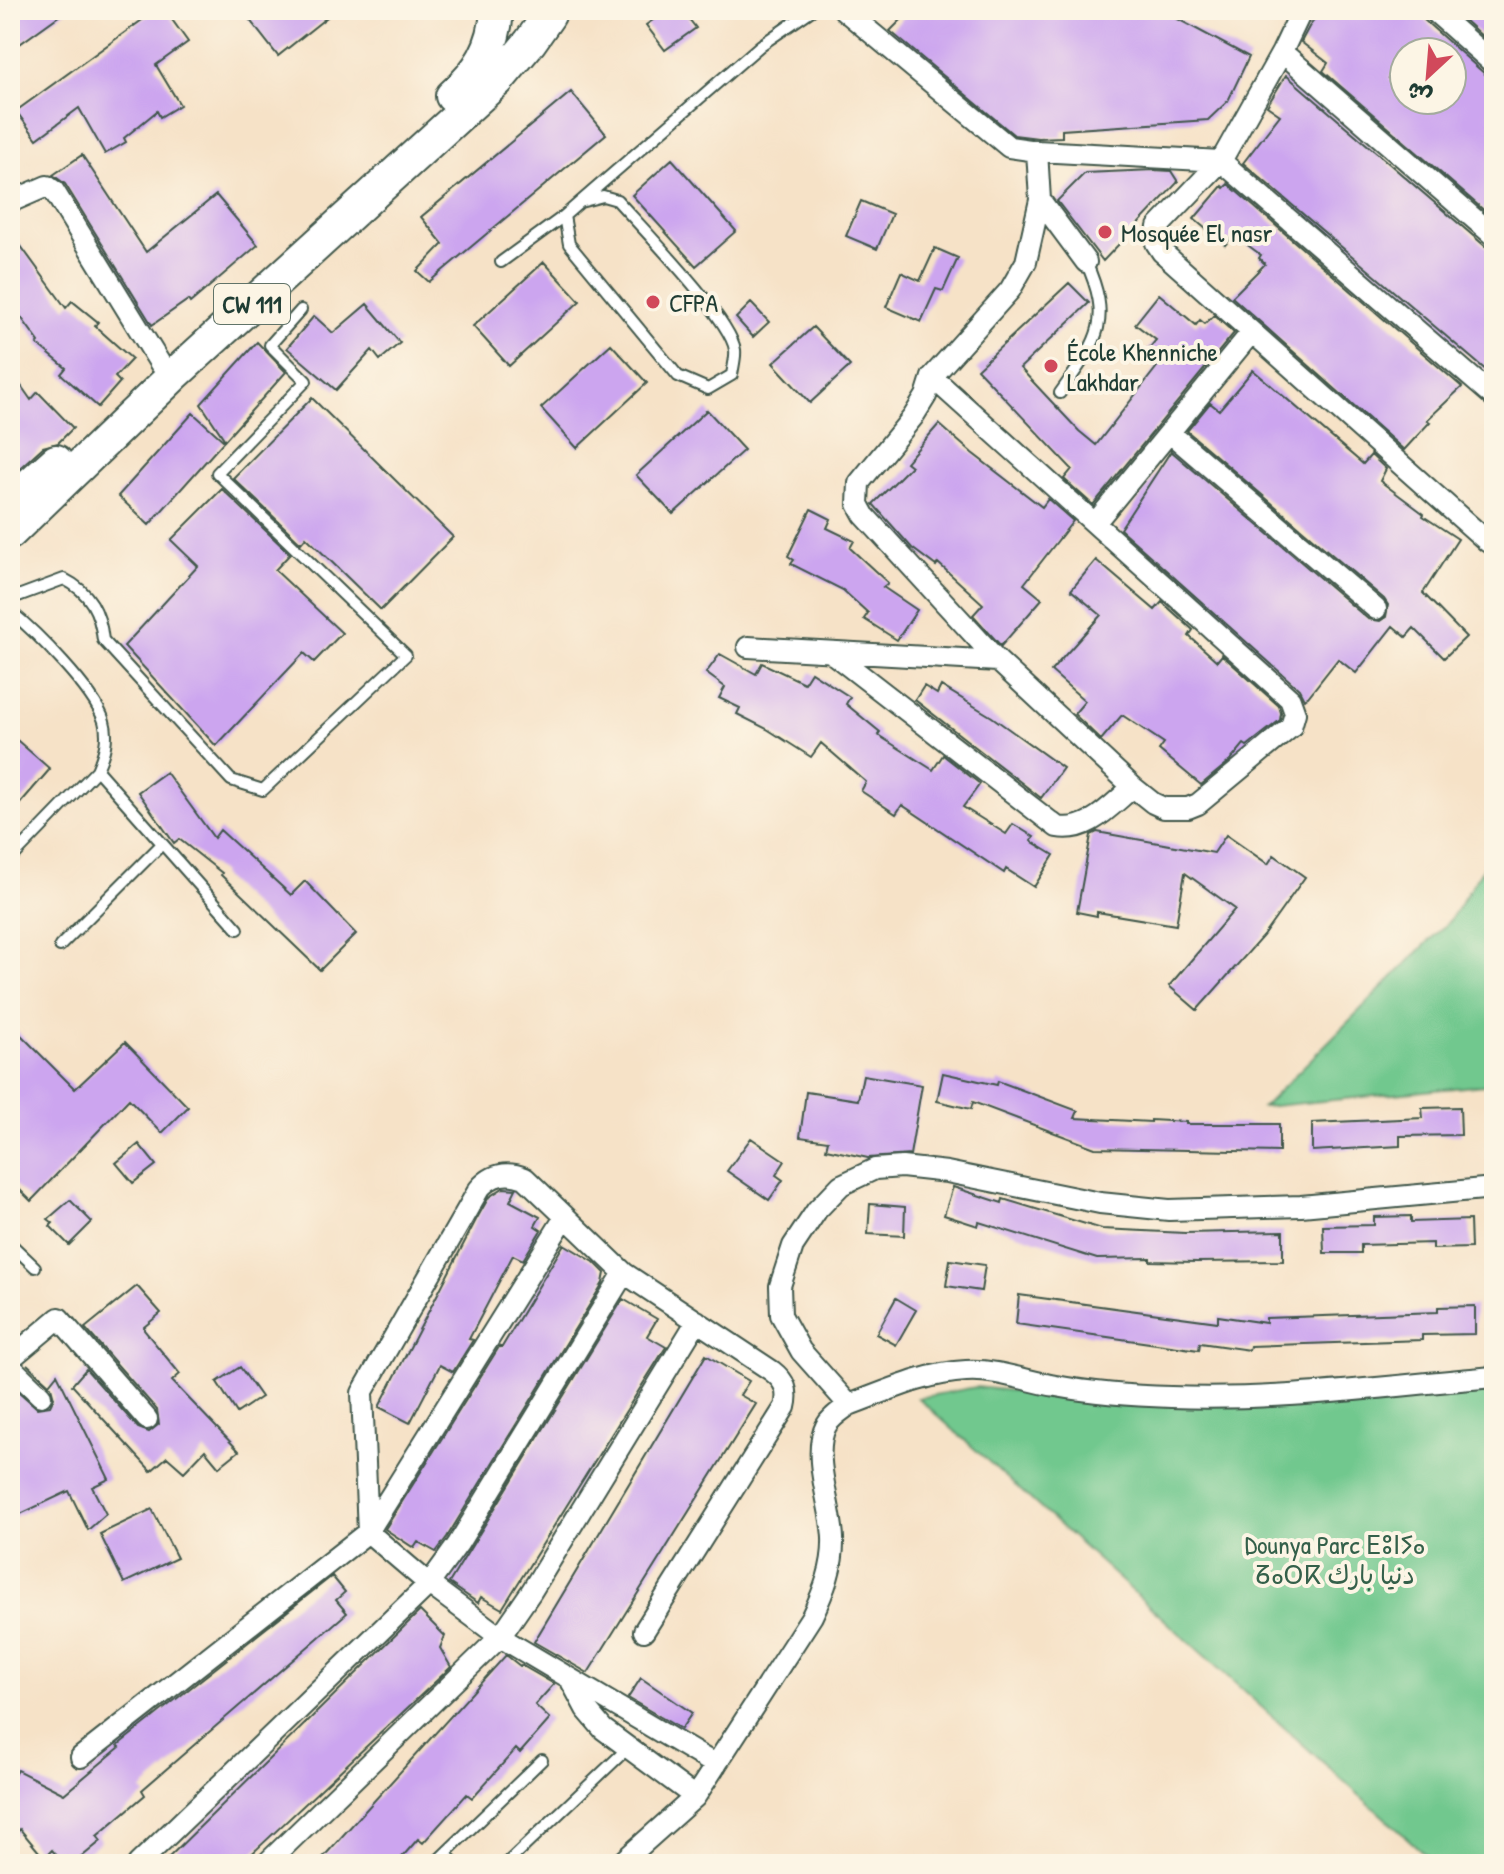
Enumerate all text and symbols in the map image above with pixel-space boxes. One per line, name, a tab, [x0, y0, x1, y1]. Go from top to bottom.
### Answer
north arrow	[1388, 36, 1468, 116]
text: ش	[1402, 75, 1437, 113]
place label: Mosquée El nasr	[1121, 215, 1272, 250]
marker: Mosquée El nasr	[1096, 223, 1114, 241]
road number: CW 111	[214, 284, 290, 324]
place label: CFPA	[669, 285, 719, 320]
marker: CFPA	[644, 293, 662, 311]
place label: École Khenniche Lakhdar	[1067, 334, 1218, 399]
marker: École Khenniche Lakhdar	[1042, 357, 1060, 375]
park label: Dounya Parc ⴹⵓⵏⵢⴰ ⵒⴰⵔⴽ دنيا بارك	[1245, 1527, 1425, 1592]

